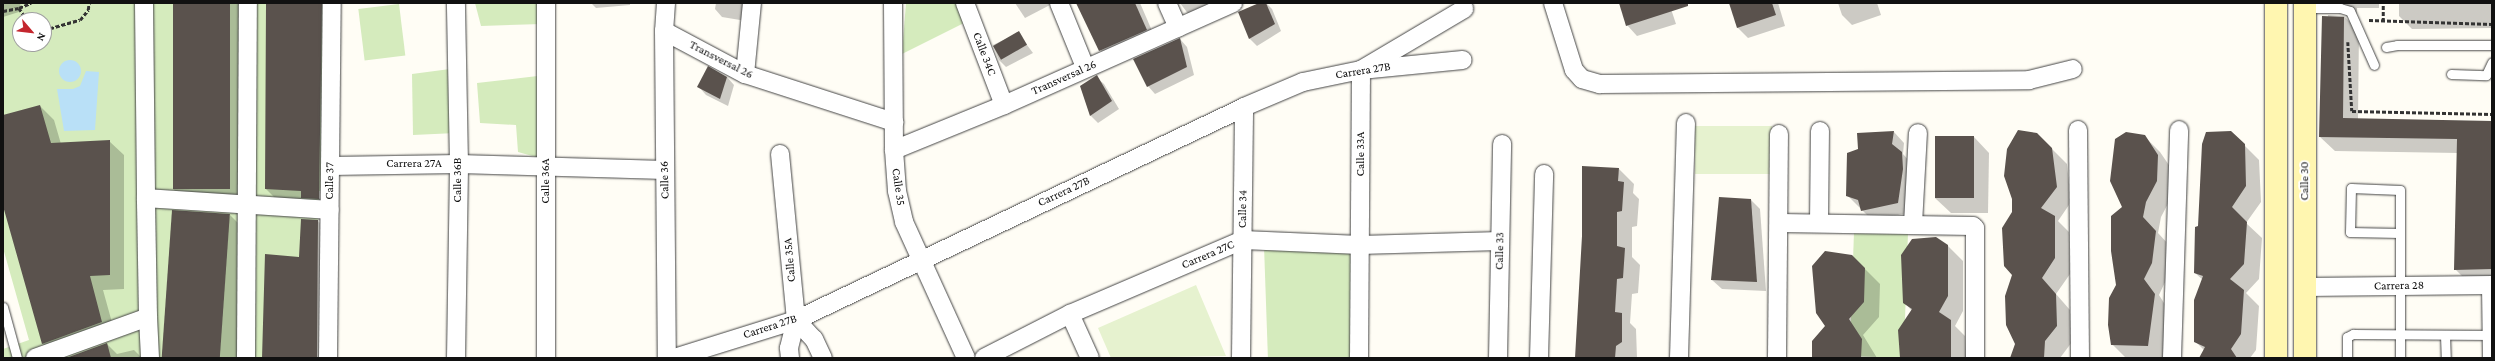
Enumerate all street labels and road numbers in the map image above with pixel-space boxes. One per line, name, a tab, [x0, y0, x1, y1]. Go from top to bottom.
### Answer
street label: Calle 34C	[969, 30, 999, 78]
street label: Transversal 26	[687, 38, 755, 82]
street label: Transversal 26	[1029, 57, 1099, 99]
street label: Carrera 27B	[1334, 60, 1392, 82]
street label: Calle 33A	[1354, 132, 1368, 176]
street label: Carrera 27A	[386, 157, 442, 171]
street label: Calle 36B	[451, 158, 465, 202]
street label: Calle 36A	[539, 159, 553, 203]
street label: Calle 36	[657, 161, 673, 199]
street label: Calle 37	[322, 162, 338, 200]
street label: Calle 30	[2298, 162, 2312, 200]
street label: Calle 35	[888, 167, 908, 207]
street label: Carrera 27B	[1036, 174, 1092, 210]
street label: Calle 34	[1235, 190, 1251, 228]
street label: Calle 33	[1492, 232, 1508, 270]
street label: Calle 35A	[781, 237, 799, 283]
street label: Carrera 27C	[1179, 237, 1237, 273]
street label: Carrera 28	[2374, 278, 2424, 294]
street label: Carrera 27B	[741, 312, 799, 342]

